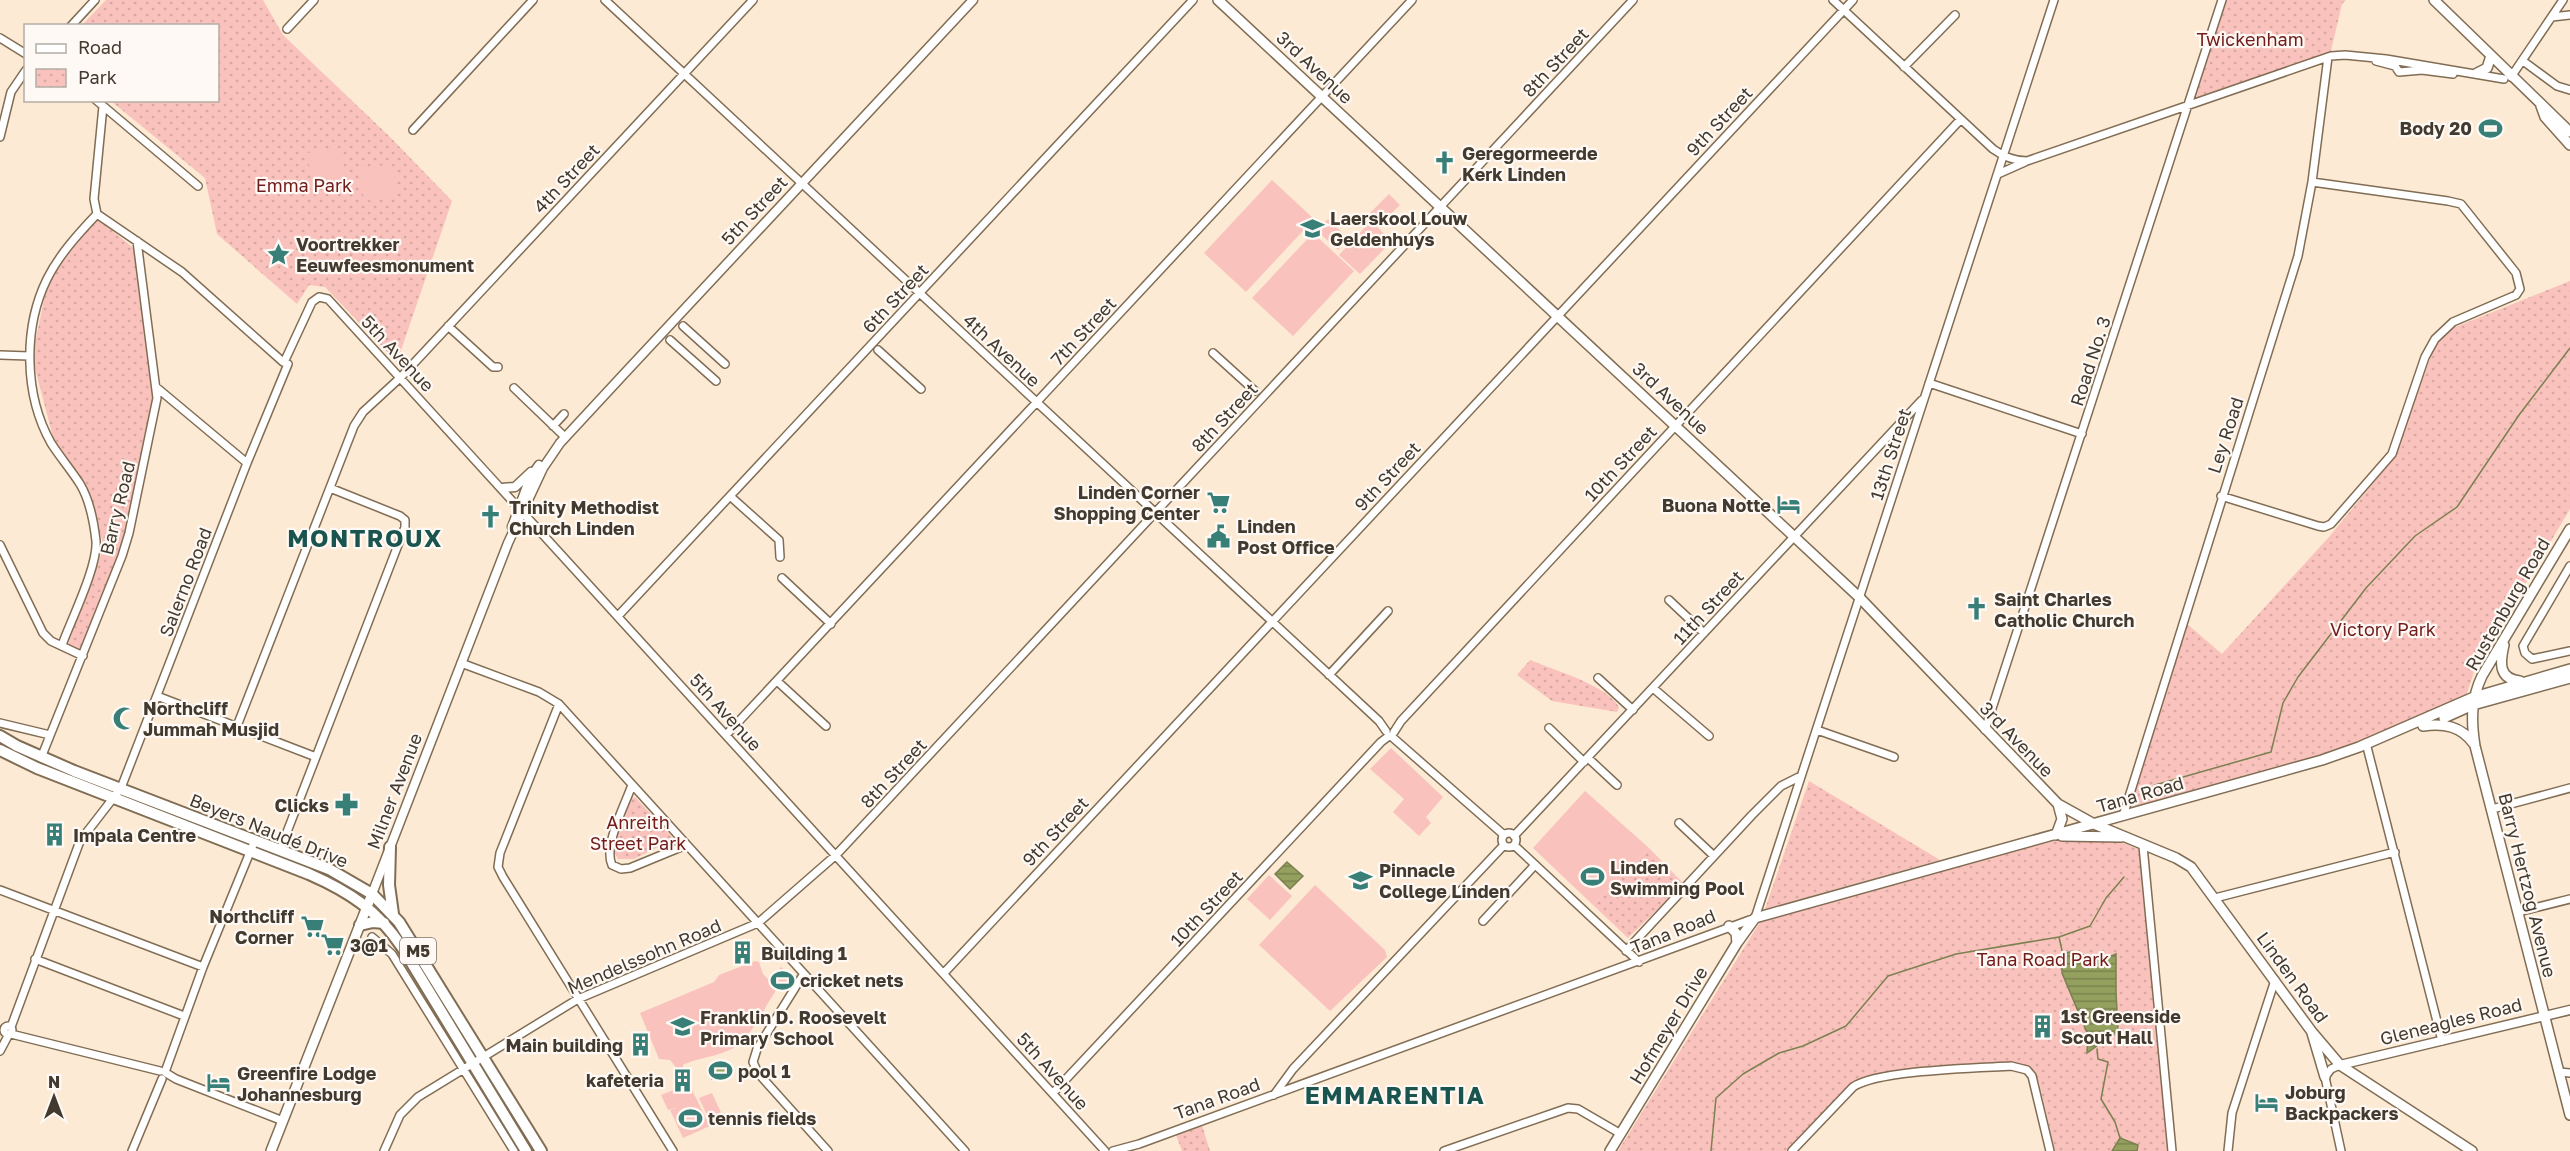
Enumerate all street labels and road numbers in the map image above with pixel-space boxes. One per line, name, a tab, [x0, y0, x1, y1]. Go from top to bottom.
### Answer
street label: 8th Street	[1517, 23, 1593, 101]
street label: 3rd Avenue	[1272, 26, 1358, 108]
street label: 9th Street	[1681, 82, 1757, 160]
street label: 4th Street	[528, 139, 604, 217]
street label: 5th Street	[716, 171, 792, 249]
street label: 6th Street	[857, 259, 933, 337]
street label: 7th Street	[1046, 292, 1120, 370]
street label: 4th Avenue	[959, 309, 1045, 391]
street label: 5th Avenue	[357, 310, 439, 396]
street label: Road No. 3	[2065, 313, 2115, 409]
street label: 3rd Avenue	[1628, 357, 1714, 439]
street label: 8th Street	[1186, 378, 1262, 456]
street label: Ley Road	[2202, 394, 2248, 476]
street label: 13th Street	[1865, 405, 1915, 503]
street label: 10th Street	[1579, 420, 1661, 506]
street label: 9th Street	[1349, 437, 1425, 515]
street label: Barry Road	[95, 459, 139, 557]
street label: Salerno Road	[154, 524, 216, 640]
street label: Rustenburg Road	[2460, 534, 2554, 674]
street label: 11th Street	[1668, 565, 1748, 649]
street label: 5th Avenue	[685, 669, 767, 755]
street label: 3rd Avenue	[1976, 697, 2058, 781]
street label: Milner Avenue	[362, 730, 426, 852]
street label: 8th Street	[855, 734, 931, 812]
street label: Tana Road	[2094, 771, 2186, 817]
street label: Beyers Naudé Drive	[187, 788, 351, 872]
street label: Barry Hertzog Avenue	[2494, 790, 2562, 980]
street label: 9th Street	[1017, 792, 1093, 870]
street label: 10th Street	[1165, 865, 1247, 951]
street label: Tana Road	[1627, 904, 1719, 958]
street label: Mendelssohn Road	[564, 914, 724, 998]
street label: Linden Road	[2253, 927, 2333, 1027]
road number: M5	[400, 938, 436, 964]
street label: Hofmeyer Drive	[1624, 962, 1712, 1088]
street label: Gleneagles Road	[2378, 993, 2524, 1049]
street label: 5th Avenue	[1012, 1028, 1094, 1114]
street label: Tana Road	[1171, 1072, 1263, 1124]

